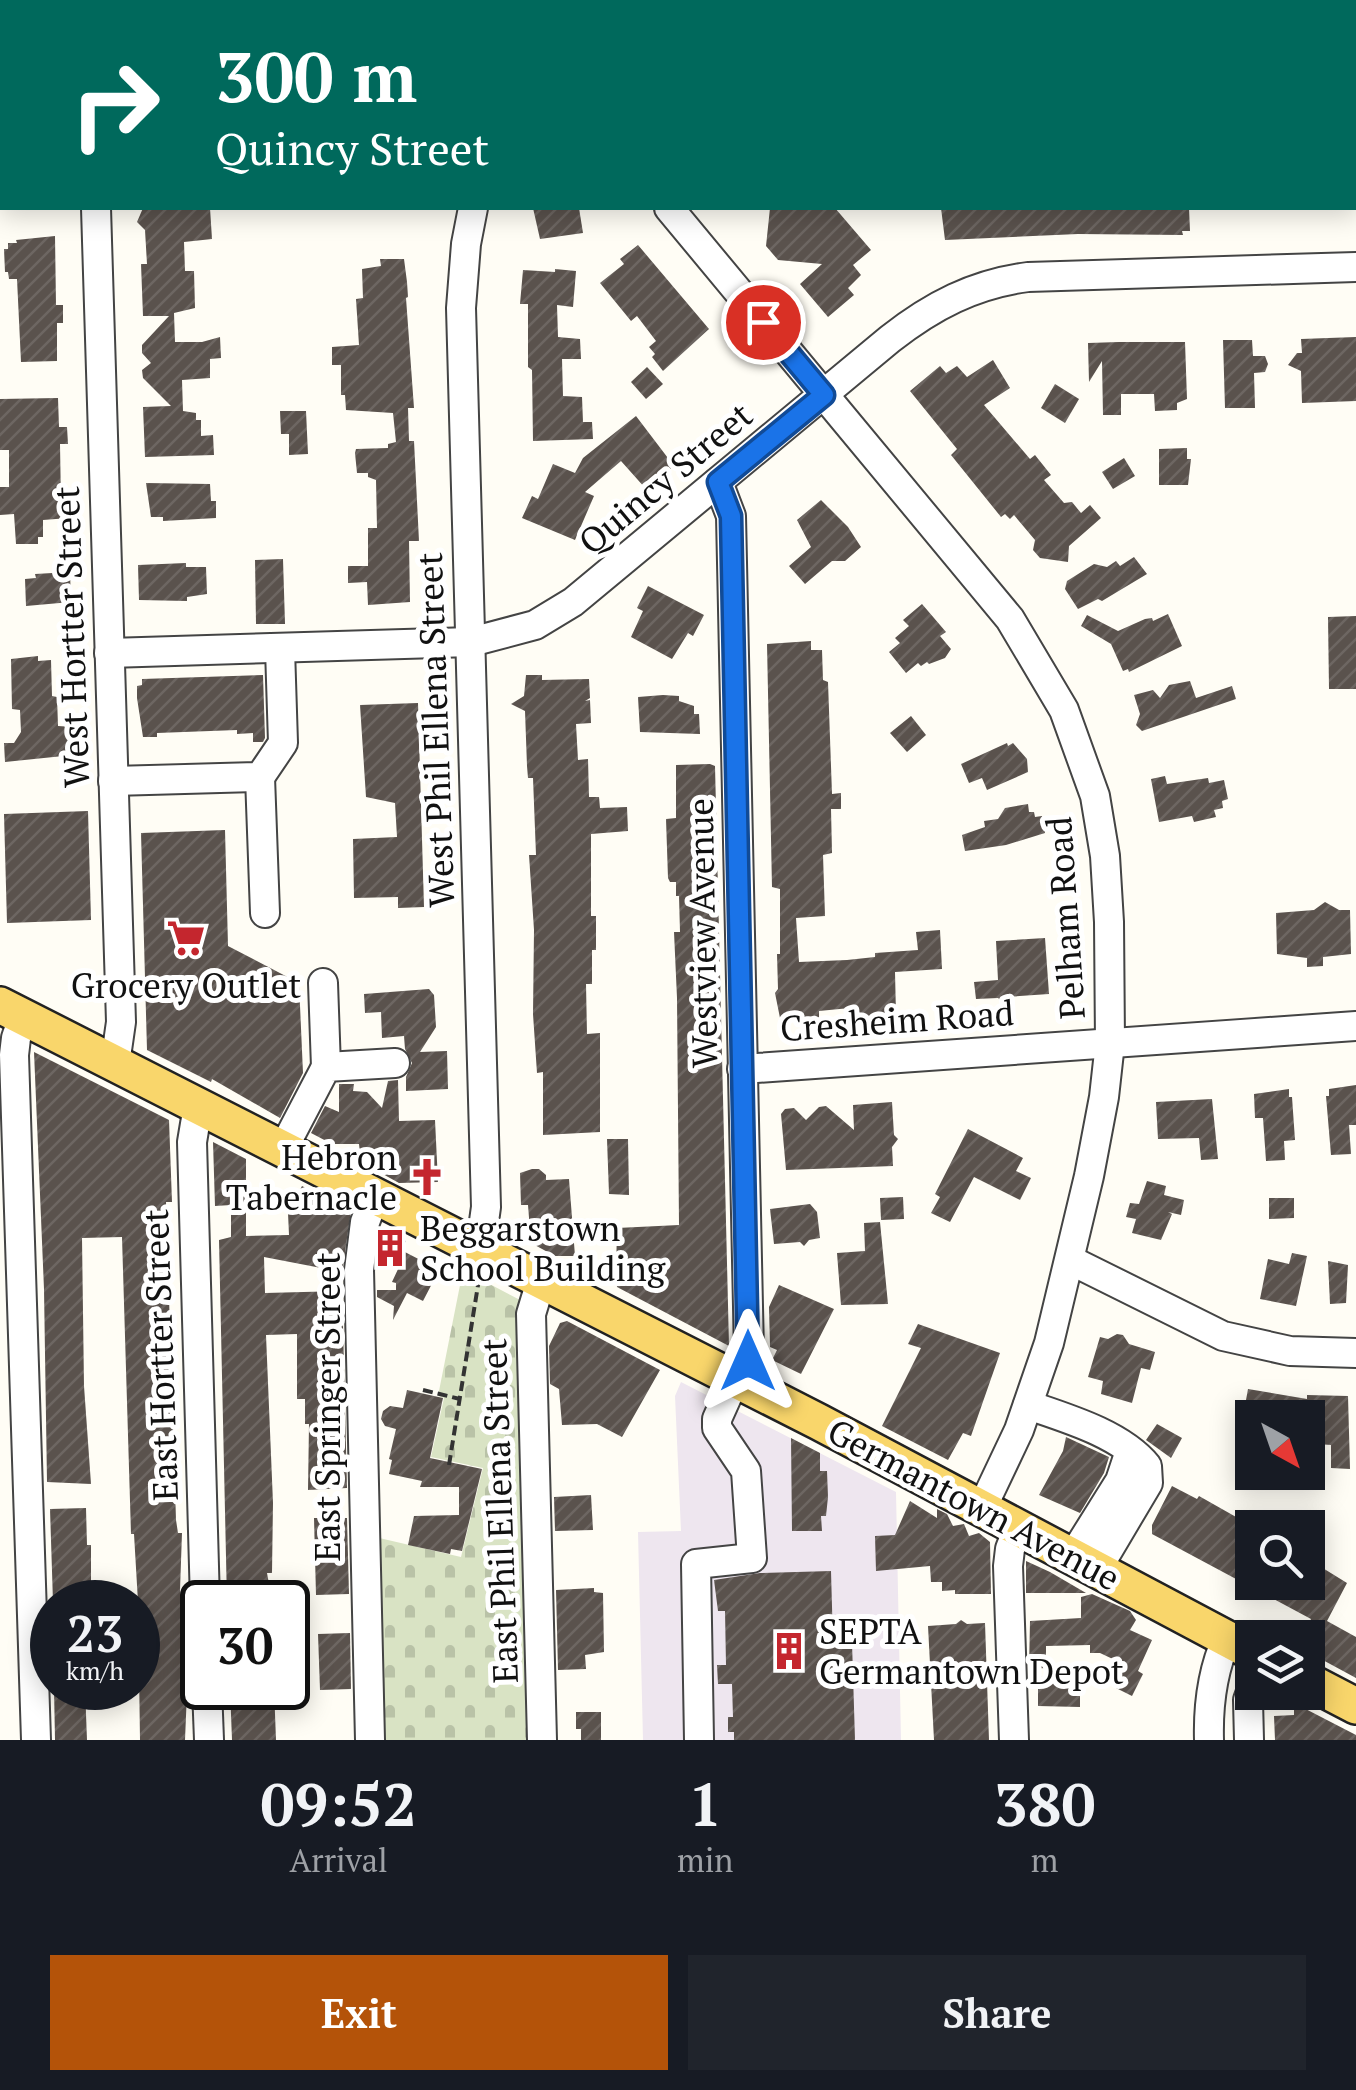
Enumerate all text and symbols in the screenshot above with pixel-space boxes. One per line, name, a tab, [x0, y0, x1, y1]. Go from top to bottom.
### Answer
text: 300 m	[215, 29, 417, 122]
icon: right	[50, 40, 180, 170]
text: Quincy Street	[215, 118, 489, 178]
pin	[721, 280, 806, 365]
icon: arrive	[736, 295, 791, 350]
street label: Quincy Street	[569, 392, 761, 564]
street label: West Hortter Street	[43, 485, 99, 789]
street label: West Phil Ellena Street	[406, 552, 464, 908]
street label: Westview Avenue	[677, 798, 727, 1068]
street label: Pelham Road	[1035, 815, 1095, 1021]
supermarket icon: Grocery Outlet	[165, 917, 207, 959]
place label: Grocery Outlet	[71, 962, 301, 1008]
street label: Cresheim Road	[779, 989, 1015, 1051]
place label: Hebron Tabernacle	[226, 1134, 397, 1220]
church icon: Hebron Tabernacle	[406, 1156, 448, 1198]
place label: Beggarstown School Building	[420, 1205, 666, 1291]
street label: East Hortter Street	[132, 1208, 188, 1502]
building icon: Beggarstown School Building	[369, 1227, 411, 1269]
street label: East Springer Street	[304, 1252, 350, 1562]
position arrow	[696, 1309, 800, 1413]
street label: East Phil Ellena Street	[470, 1338, 528, 1684]
north arrow	[1235, 1400, 1325, 1490]
map controls	[1235, 1400, 1325, 1710]
street label: Germantown Avenue	[820, 1408, 1128, 1600]
button: search	[1235, 1510, 1325, 1600]
speed limit sign: 30	[180, 1580, 310, 1710]
text: 23	[67, 1600, 123, 1666]
place label: SEPTA Germantown Depot	[819, 1608, 1124, 1694]
button: layers	[1235, 1620, 1325, 1710]
building icon: SEPTA Germantown Depot	[768, 1630, 810, 1672]
text: km/h	[66, 1654, 124, 1687]
text: 09:52	[260, 1764, 417, 1843]
text: 1	[688, 1764, 722, 1843]
text: 380	[994, 1764, 1096, 1843]
text: Arrival	[290, 1839, 388, 1881]
text: min	[677, 1839, 733, 1881]
text: m	[1031, 1839, 1058, 1881]
button: Exit	[50, 1955, 668, 2070]
button: Share	[688, 1955, 1306, 2070]

